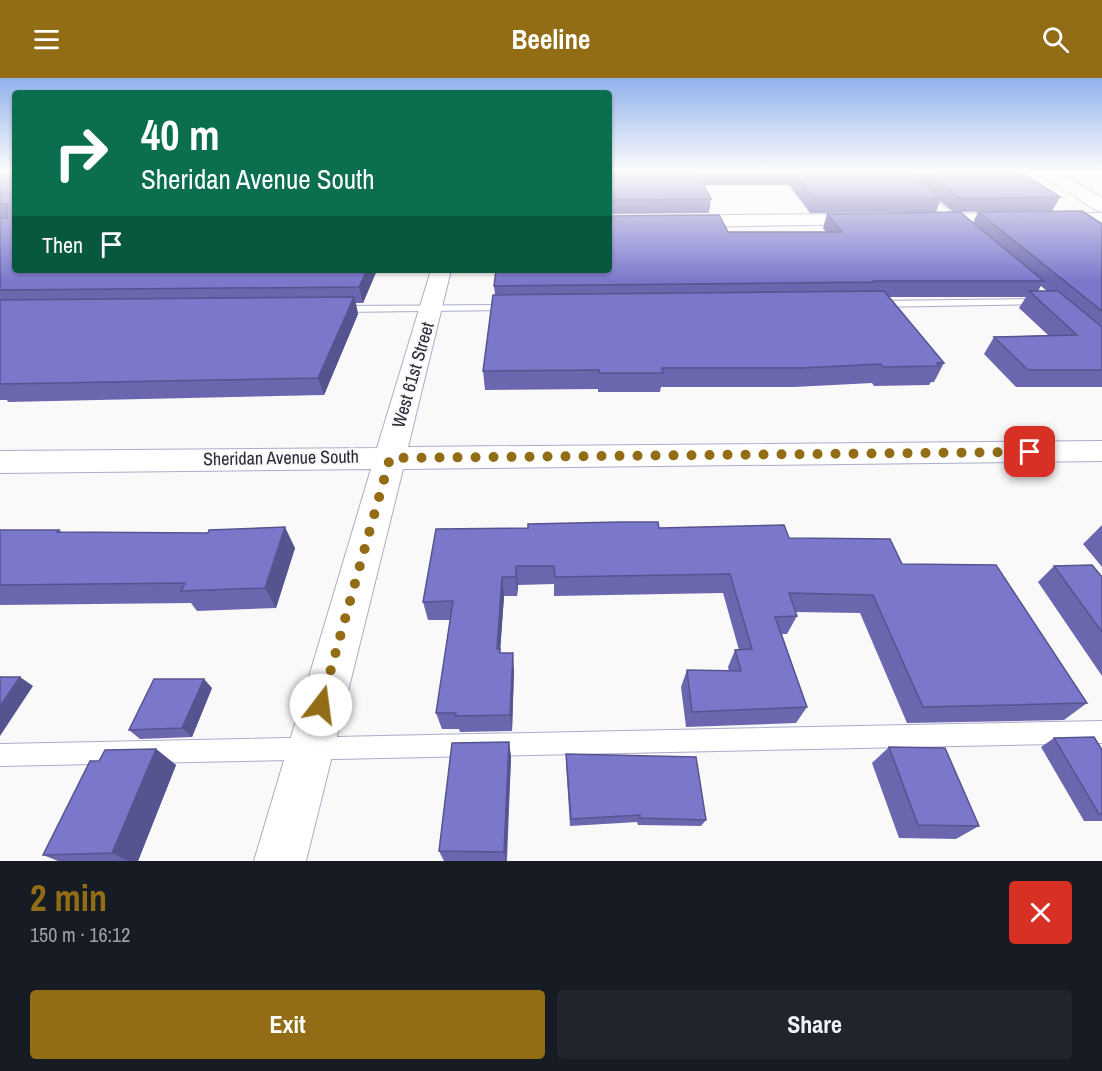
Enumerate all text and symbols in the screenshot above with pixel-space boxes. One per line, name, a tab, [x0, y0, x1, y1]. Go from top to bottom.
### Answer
text: Beeline	[512, 21, 590, 57]
icon: menu	[30, 23, 63, 56]
icon: search	[1039, 23, 1072, 56]
text: 40 m	[141, 107, 220, 163]
icon: right	[42, 114, 120, 192]
text: Sheridan Avenue South	[141, 161, 375, 197]
icon: arrive	[95, 228, 128, 261]
text: Then	[42, 230, 83, 260]
street label: West 61st Street	[385, 319, 440, 431]
pin	[1004, 426, 1055, 477]
icon: arrive	[1013, 435, 1046, 468]
street label: Sheridan Avenue South	[203, 444, 359, 471]
position arrow	[289, 673, 353, 737]
text: 2 min	[30, 874, 107, 922]
button: close	[1009, 881, 1072, 944]
text: 150 m · 16:12	[30, 921, 130, 948]
button: Exit	[30, 990, 545, 1059]
button: Share	[557, 990, 1072, 1059]

